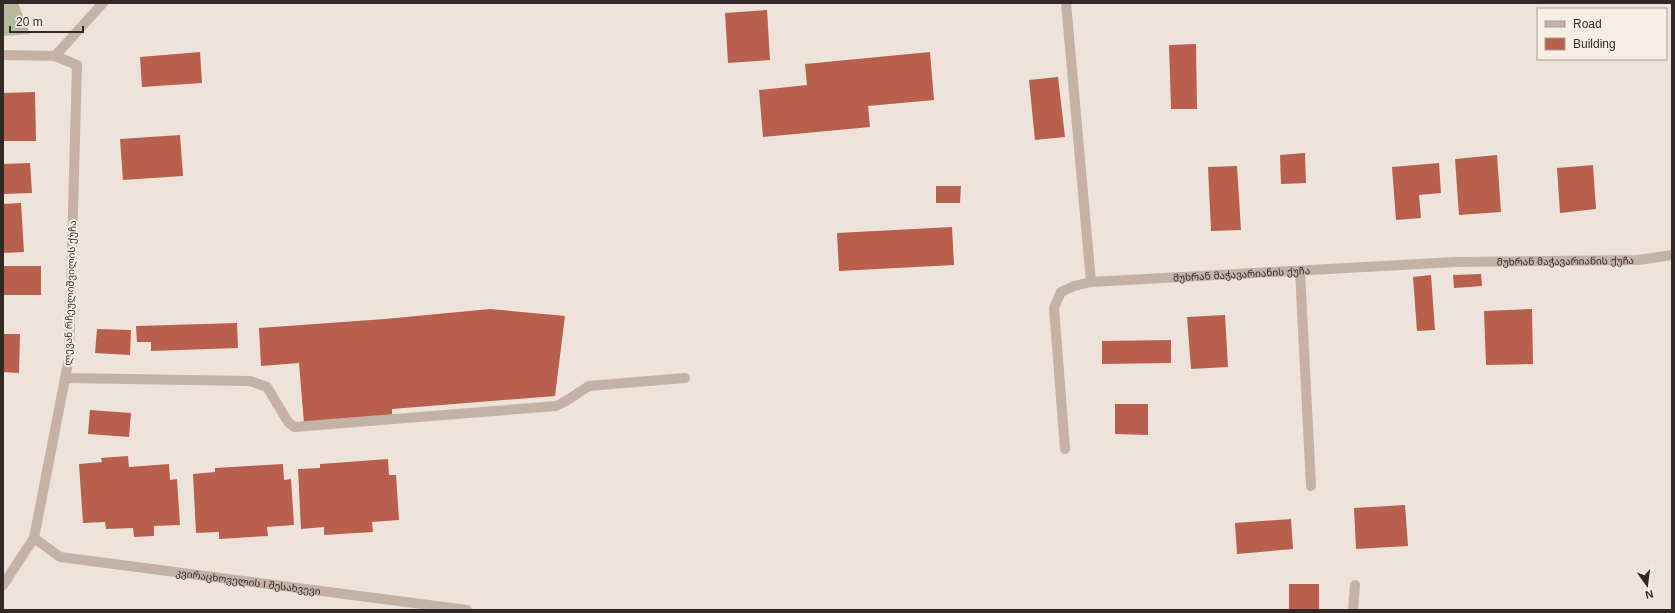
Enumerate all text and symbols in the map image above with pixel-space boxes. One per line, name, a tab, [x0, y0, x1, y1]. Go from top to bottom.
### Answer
scale bar	[10, 8, 83, 34]
legend	[1537, 8, 1667, 60]
text: 20 m	[16, 15, 43, 29]
text: Road	[1573, 17, 1602, 31]
text: Building	[1573, 37, 1616, 51]
street label: ლევან რჩეულიშვილის ქუჩა	[62, 220, 79, 366]
street label: მუხრან მაჭავარიანის ქუჩა	[1497, 255, 1634, 268]
street label: მუხრან მაჭავარიანის ქუჩა	[1173, 264, 1311, 284]
north arrow	[1627, 565, 1667, 605]
street label: კვირაცხოველის I შესახვევი	[175, 567, 322, 597]
text: N	[1644, 588, 1655, 601]

